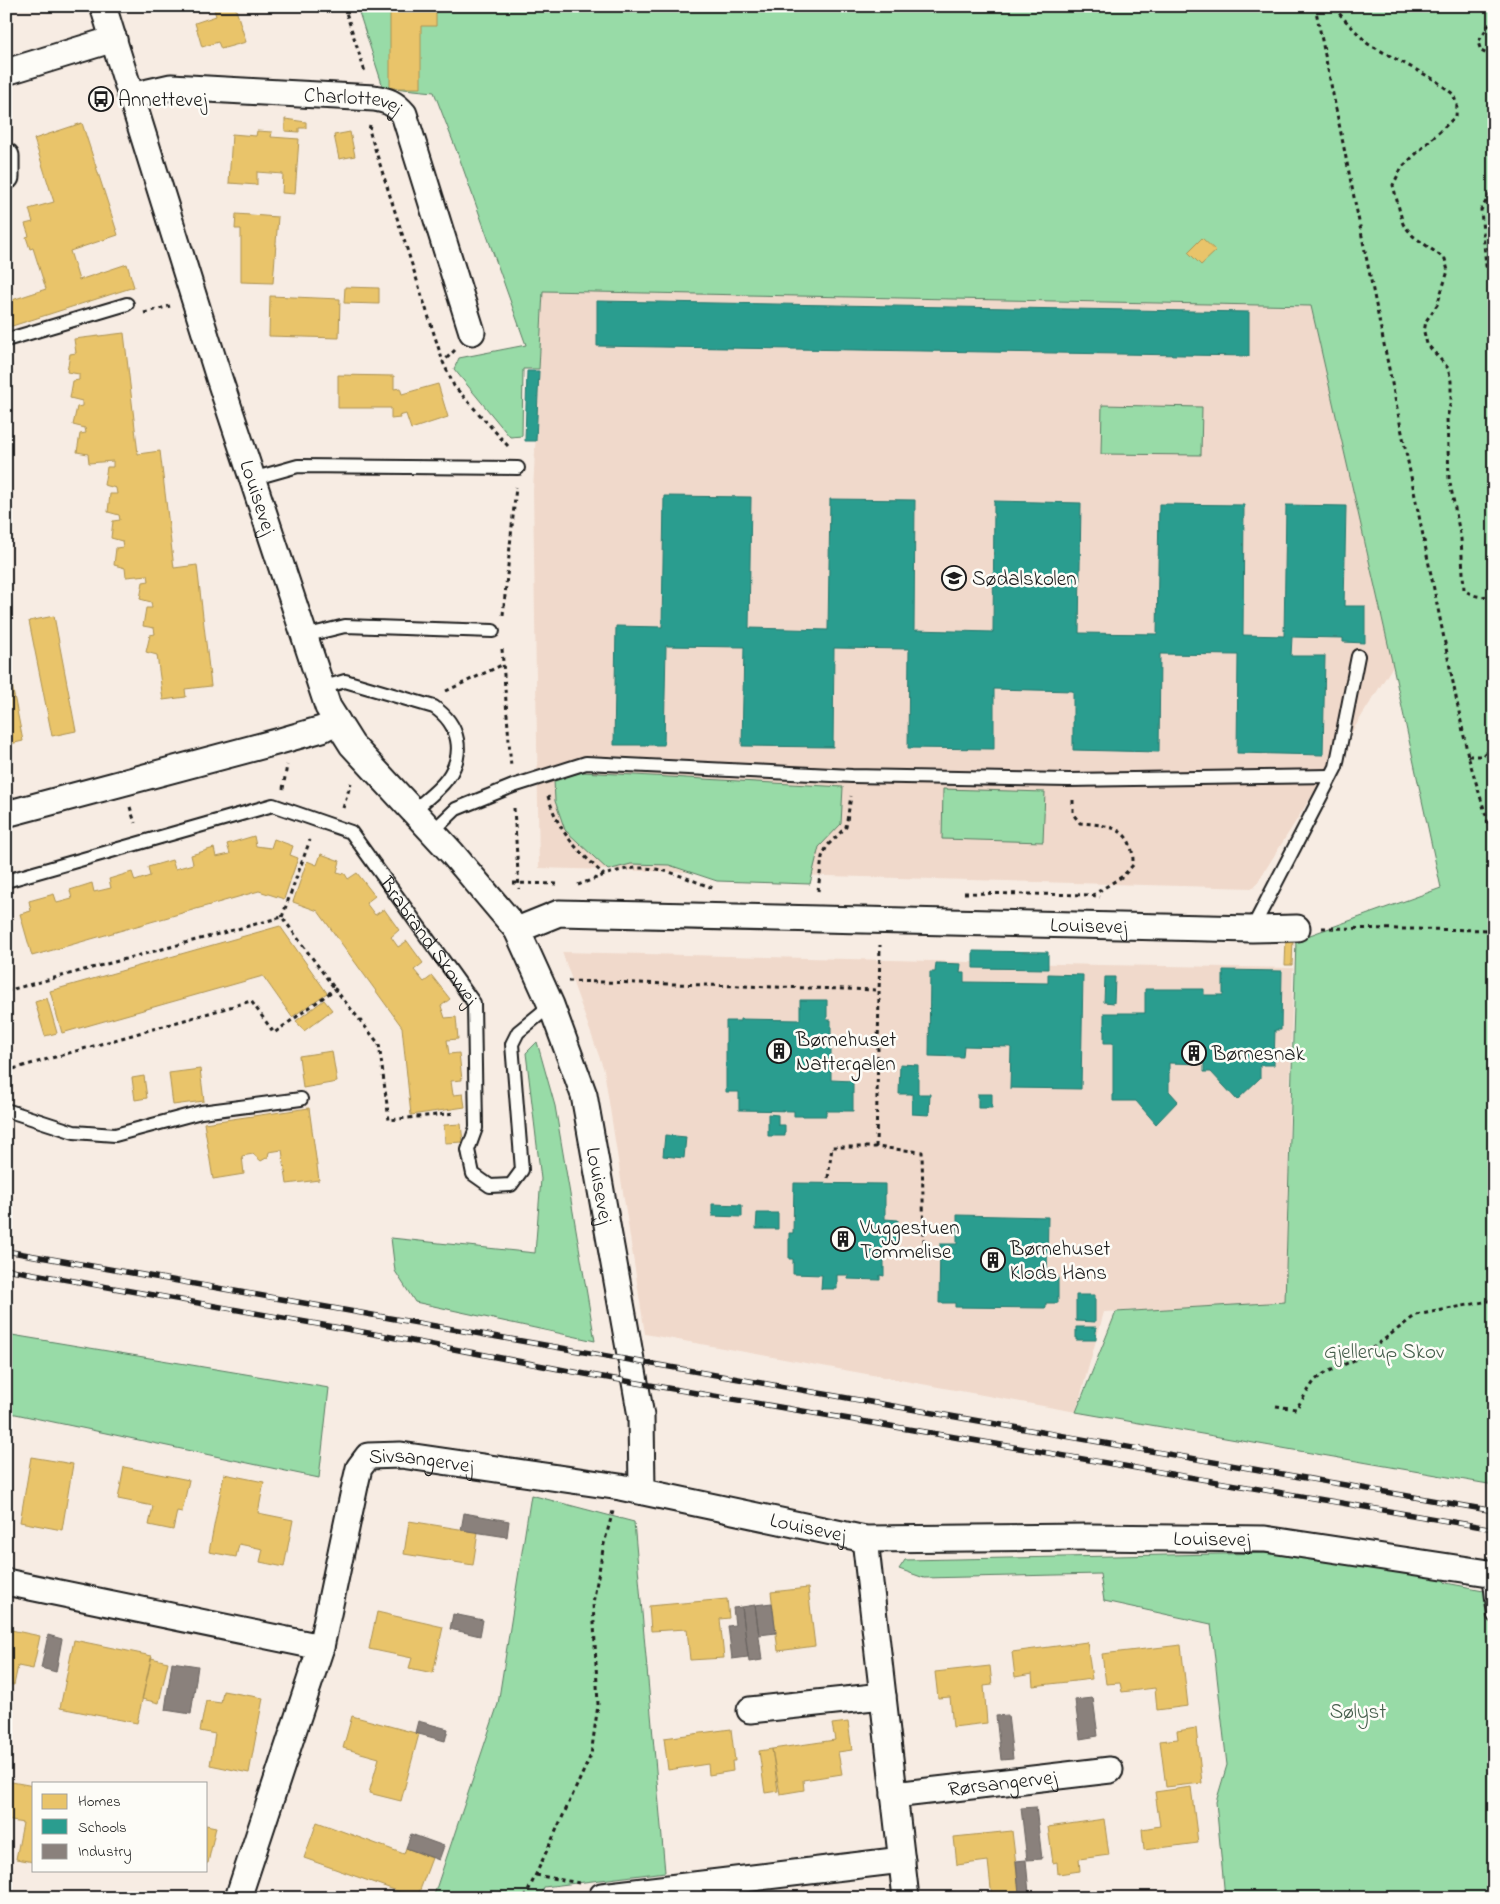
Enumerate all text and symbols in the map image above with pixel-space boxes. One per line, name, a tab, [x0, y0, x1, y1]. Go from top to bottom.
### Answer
street label: Charlottevej	[303, 81, 410, 123]
bus stop icon: Annettevej	[88, 86, 114, 112]
place label: Annettevej	[118, 86, 208, 116]
street label: Louisevej	[230, 456, 283, 540]
school or university icon: Sødalskolen	[941, 565, 967, 591]
place label: Sødalskolen	[972, 565, 1077, 595]
street label: Brabrand Skovvej	[370, 870, 485, 1013]
street label: Louisevej	[1050, 911, 1128, 943]
place label: Børnehuset Nattergalen	[795, 1026, 896, 1082]
building icon: Børnehuset Nattergalen	[766, 1038, 792, 1064]
building icon: Børnesnak	[1181, 1040, 1207, 1066]
place label: Børnesnak	[1211, 1040, 1306, 1070]
street label: Louisevej	[577, 1145, 620, 1227]
place label: Vuggestuen Tommelise	[859, 1214, 960, 1268]
building icon: Vuggestuen Tommelise	[830, 1226, 856, 1252]
place label: Børnehuset Klods Hans	[1009, 1235, 1110, 1289]
building icon: Børnehuset Klods Hans	[980, 1247, 1006, 1273]
park label: Gjellerup Skov	[1324, 1338, 1445, 1368]
street label: Sivsangervej	[368, 1442, 476, 1483]
street label: Louisevej	[767, 1506, 849, 1552]
street label: Louisevej	[1173, 1525, 1251, 1556]
park label: Sølyst	[1330, 1698, 1386, 1730]
street label: Rørsangervej	[947, 1763, 1059, 1806]
legend	[32, 1782, 208, 1872]
text: Homes	[78, 1791, 121, 1813]
text: Schools	[78, 1817, 127, 1839]
text: Industry	[78, 1841, 132, 1864]

